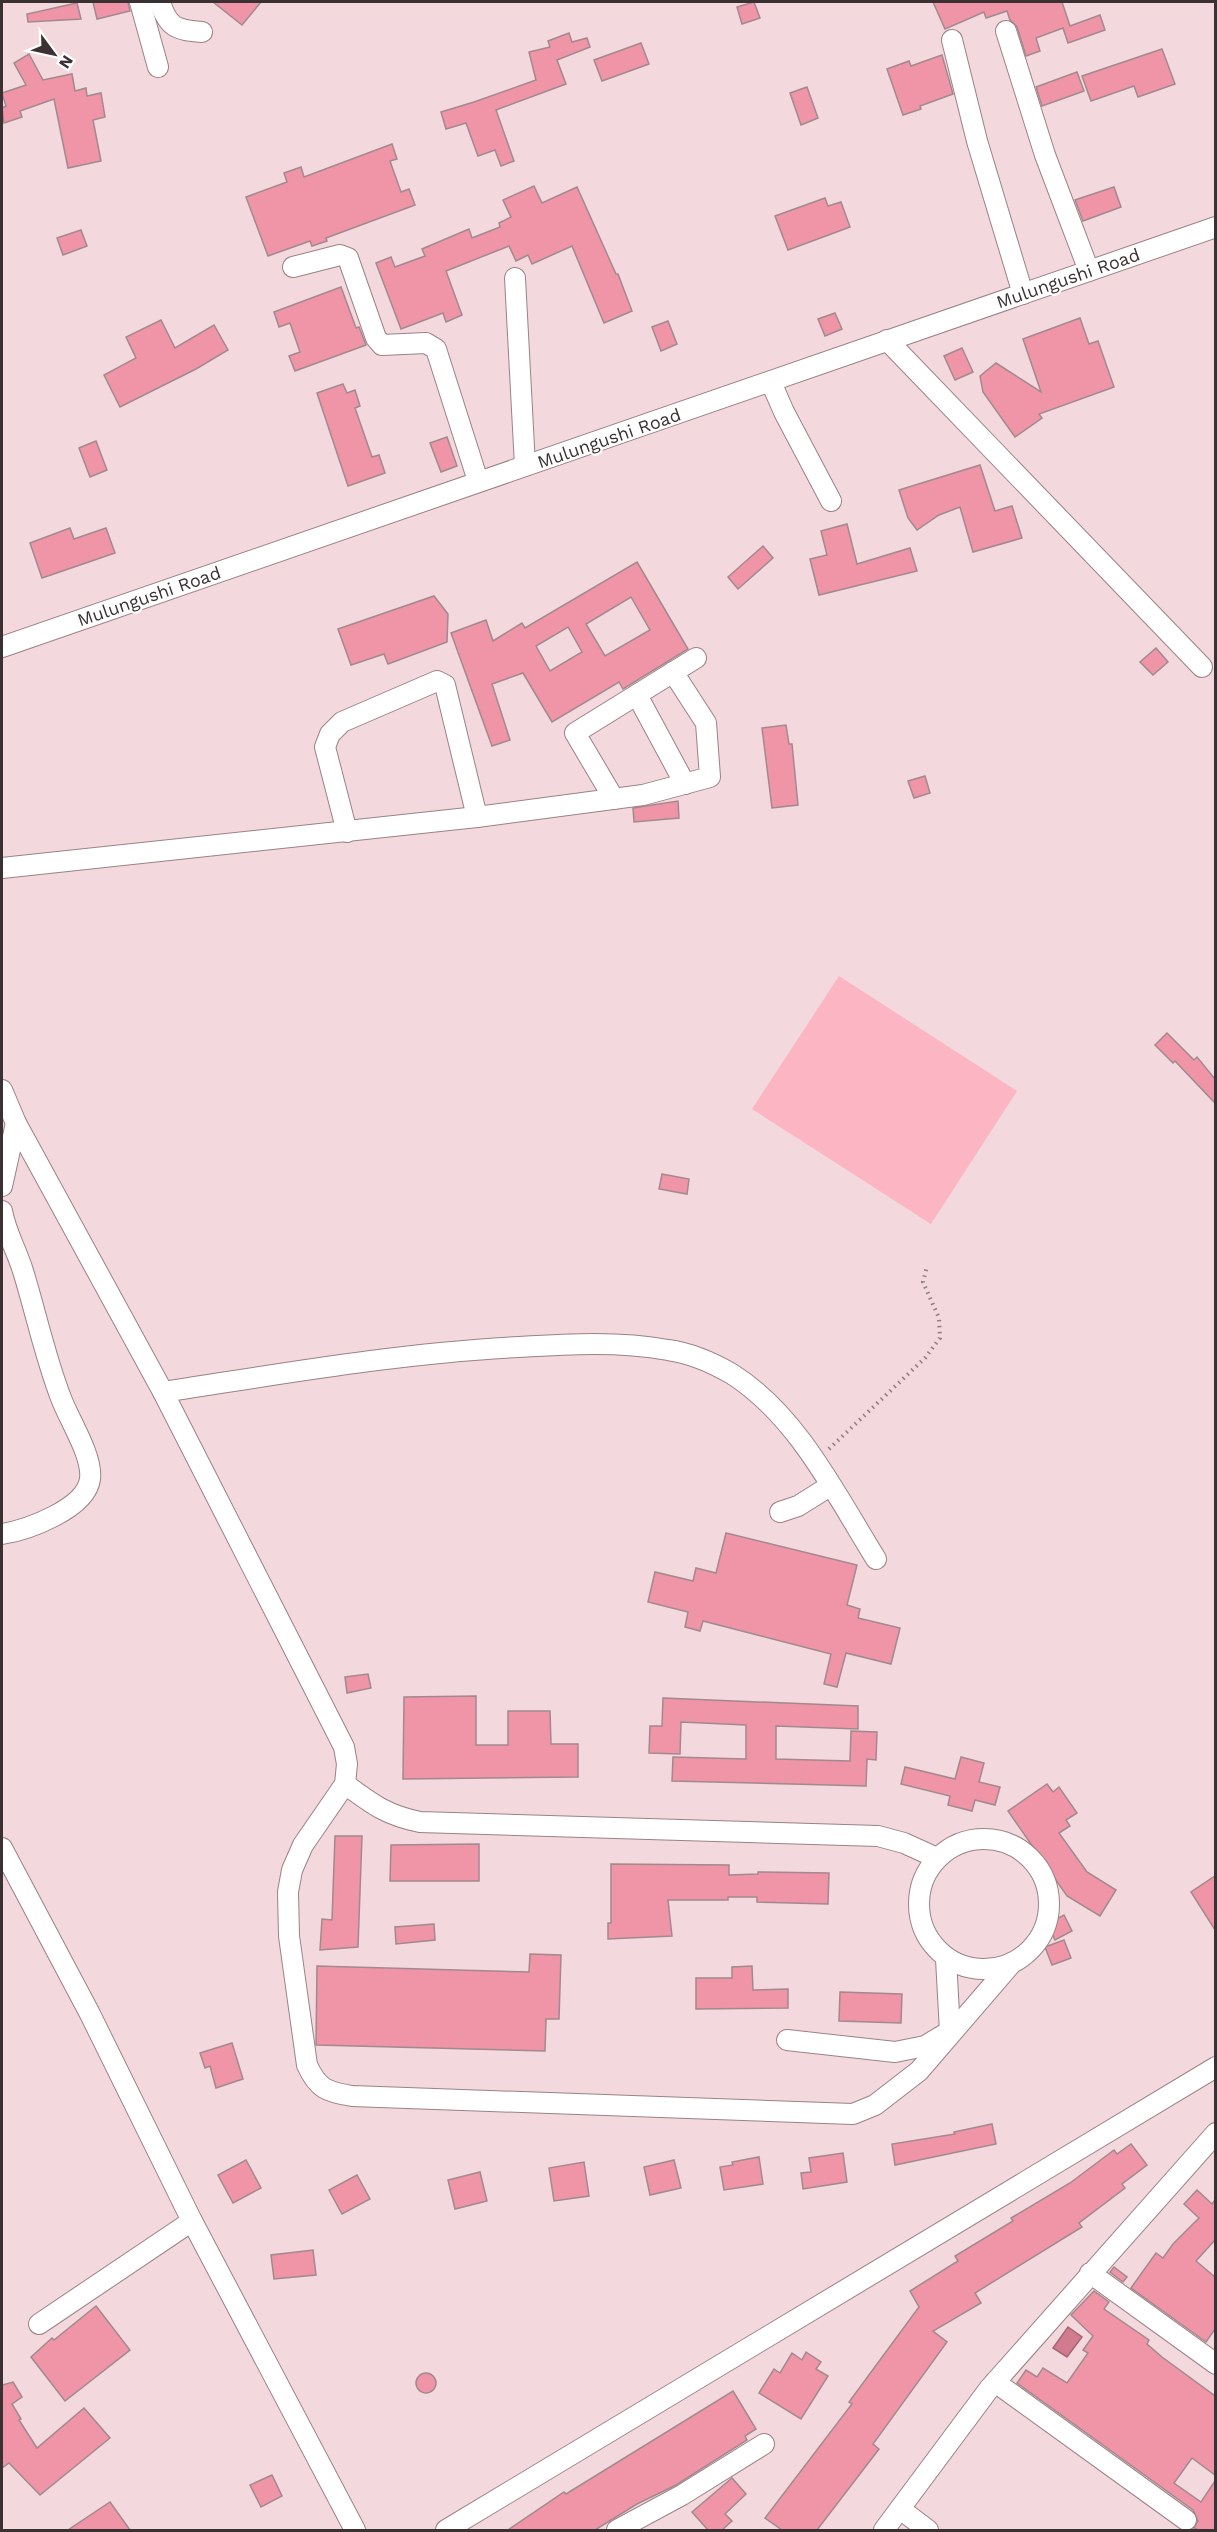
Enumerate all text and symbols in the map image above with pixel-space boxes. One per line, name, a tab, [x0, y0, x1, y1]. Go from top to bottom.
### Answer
north arrow	[24, 24, 84, 84]
text: N	[55, 52, 77, 72]
street label: Mulungushi Road	[994, 244, 1142, 312]
street label: Mulungushi Road	[535, 404, 683, 472]
street label: Mulungushi Road	[75, 562, 223, 630]

